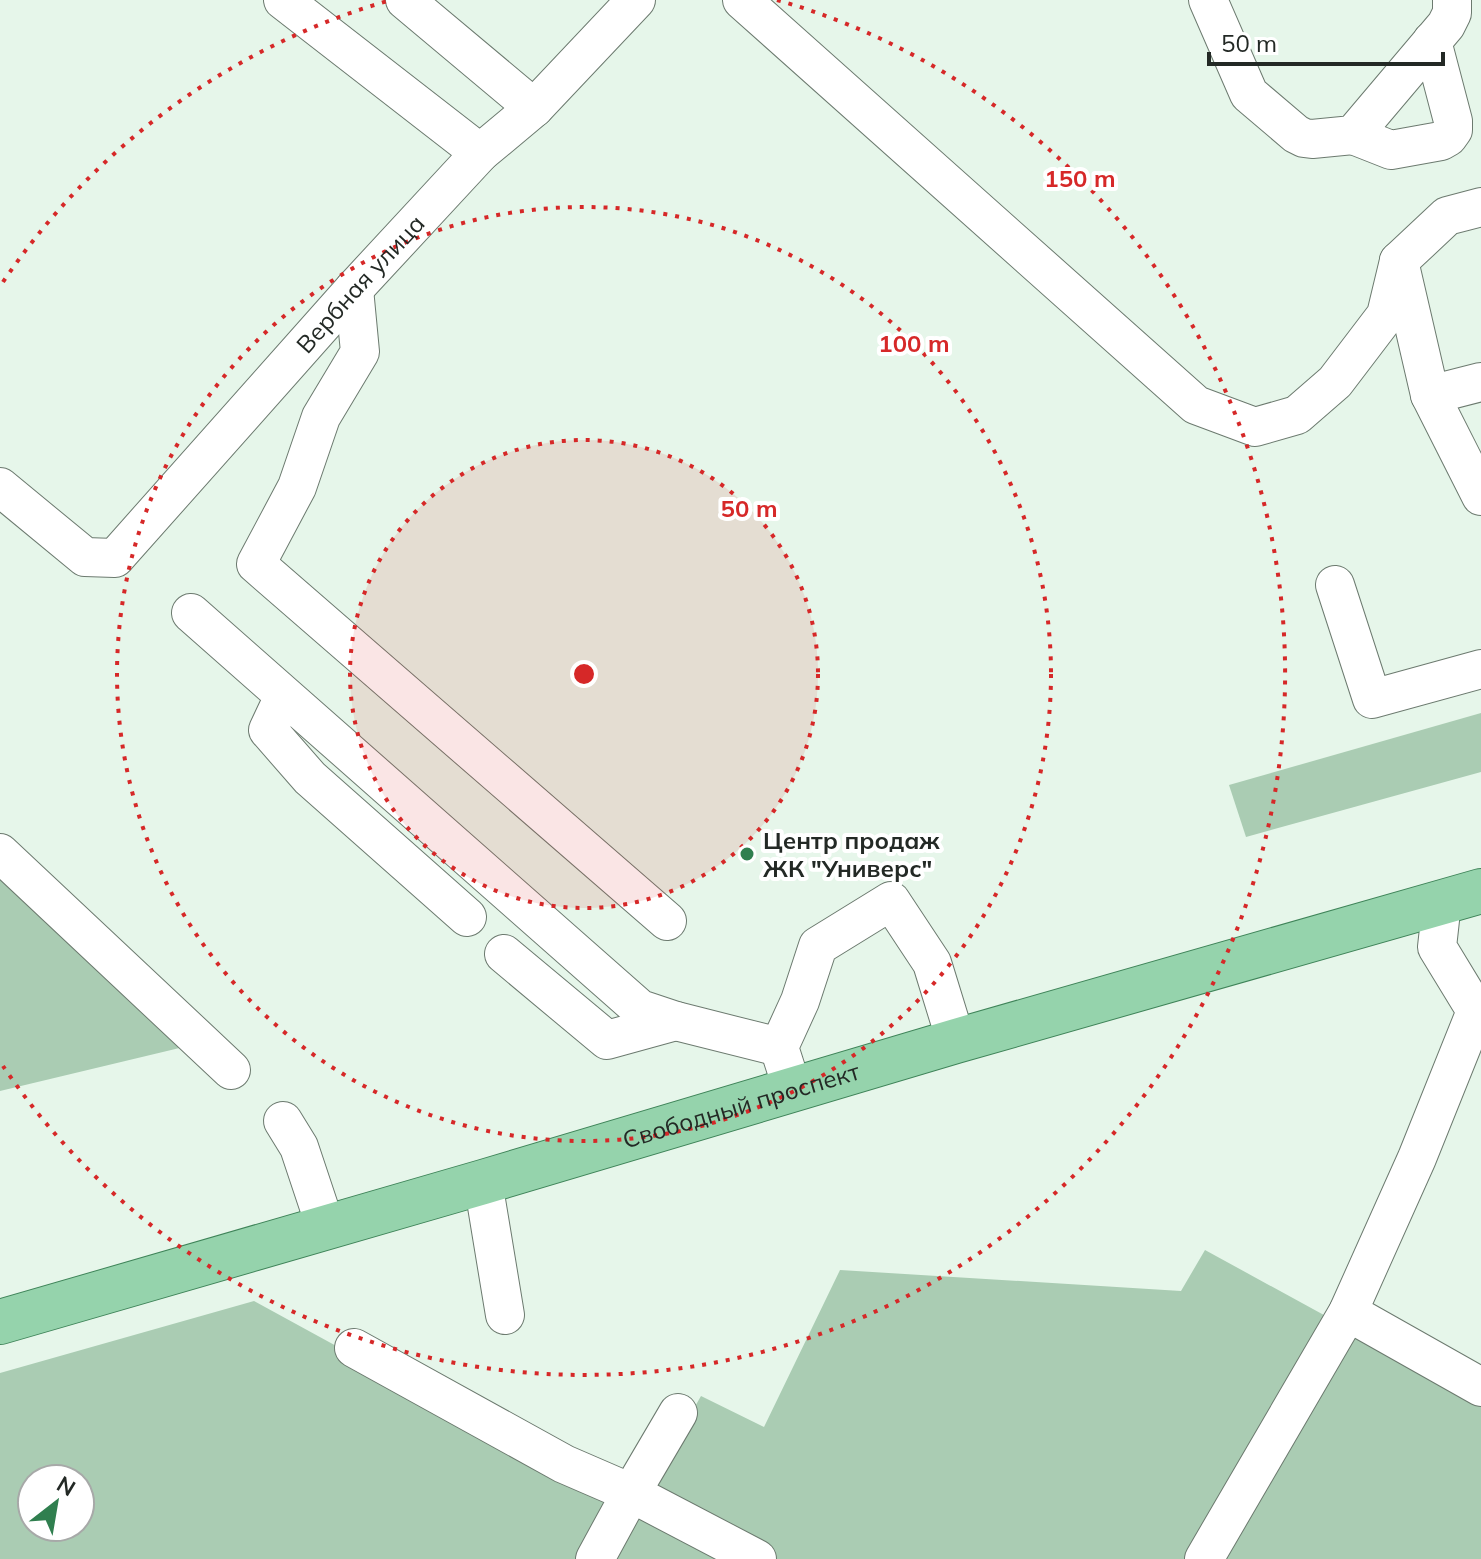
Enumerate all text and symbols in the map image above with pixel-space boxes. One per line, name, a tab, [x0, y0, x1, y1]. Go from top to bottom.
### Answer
scale bar	[1209, 16, 1443, 66]
text: 50 m	[1221, 28, 1277, 58]
text: 150 m	[1044, 163, 1116, 193]
street label: Вербная улица	[289, 208, 430, 359]
text: 100 m	[878, 328, 950, 358]
text: 50 m	[721, 493, 777, 523]
centre of rings	[570, 660, 598, 688]
place label: Центр продаж ЖК "Универс"	[763, 825, 940, 883]
marker: Центр продаж ЖК "Универс"	[738, 845, 756, 863]
street label: Свободный проспект	[619, 1056, 863, 1155]
north arrow	[16, 1463, 96, 1543]
text: N	[52, 1470, 81, 1502]

